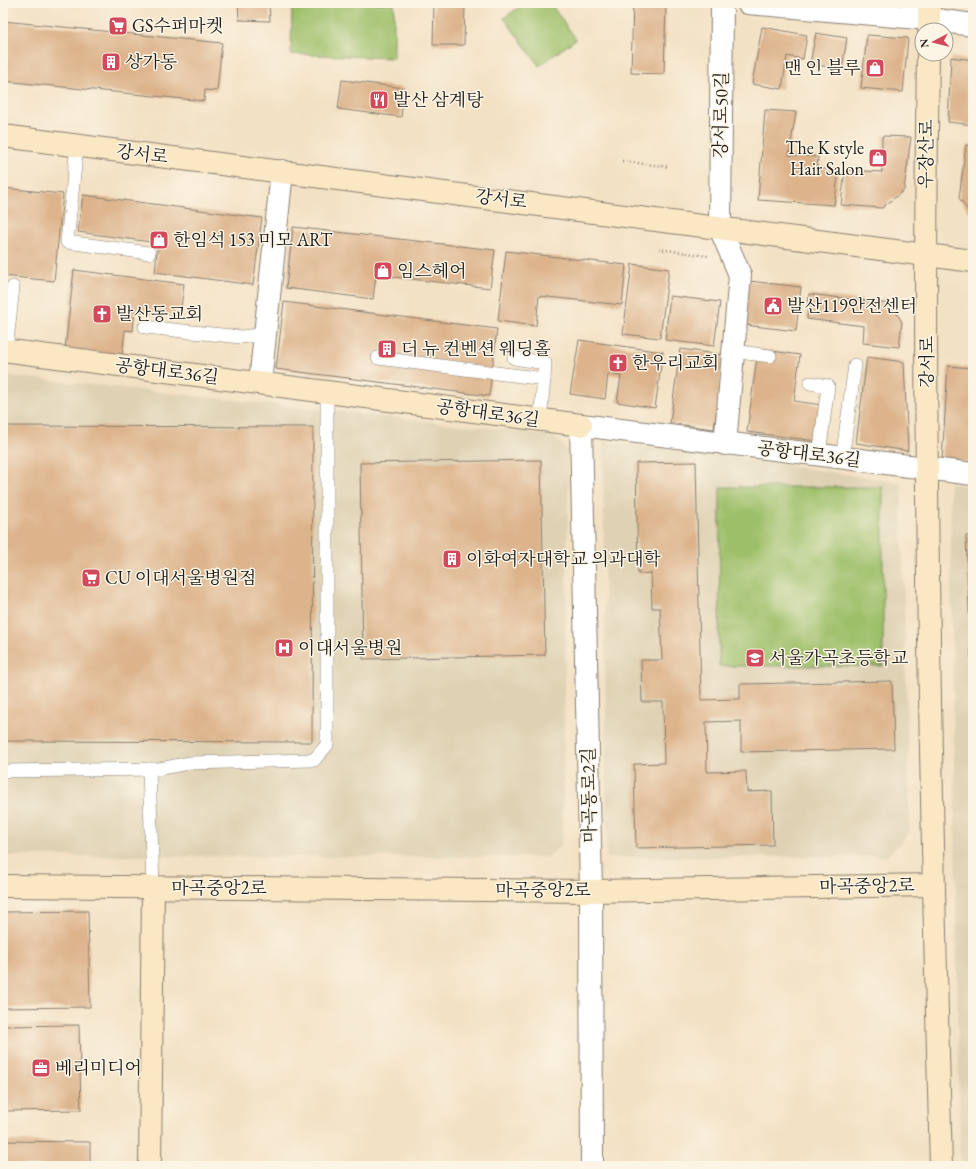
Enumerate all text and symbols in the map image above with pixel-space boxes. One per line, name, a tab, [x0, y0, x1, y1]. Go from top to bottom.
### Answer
place label: GS수퍼마켓	[132, 14, 223, 37]
supermarket icon: GS수퍼마켓	[107, 15, 129, 37]
north arrow	[914, 22, 954, 62]
text: N	[917, 38, 932, 48]
place label: 상가동	[125, 50, 177, 73]
building icon: 상가동	[100, 51, 122, 73]
place label: 맨 인 블루	[784, 56, 861, 79]
shop icon: 맨 인 블루	[864, 57, 886, 79]
street label: 강서로50길	[708, 71, 733, 159]
place label: 발산 삼계탕	[393, 88, 484, 111]
restaurant icon: 발산 삼계탕	[368, 89, 390, 111]
street label: 우장산로	[913, 119, 938, 189]
place label: The K style Hair Salon	[786, 136, 864, 180]
street label: 강서로	[115, 139, 169, 168]
shop icon: The K style Hair Salon	[867, 147, 889, 169]
street label: 강서로	[474, 184, 528, 213]
place label: 한임석 153 미모 ART	[173, 228, 333, 251]
shop icon: 한임석 153 미모 ART	[148, 229, 170, 251]
place label: 임스헤어	[397, 259, 467, 282]
shop icon: 임스헤어	[372, 260, 394, 282]
place label: 발산119안전센터	[787, 294, 917, 317]
public building icon: 발산119안전센터	[762, 295, 784, 317]
place label: 발산동교회	[116, 302, 203, 325]
church icon: 발산동교회	[91, 303, 113, 325]
street label: 강서로	[915, 336, 938, 388]
place label: 더 뉴 컨벤션 웨딩홀	[401, 337, 551, 360]
building icon: 더 뉴 컨벤션 웨딩홀	[376, 338, 398, 360]
place label: 한우리교회	[632, 351, 719, 374]
church icon: 한우리교회	[607, 352, 629, 374]
street label: 공항대로36길	[114, 353, 220, 388]
street label: 공항대로36길	[435, 394, 541, 431]
street label: 공항대로36길	[756, 436, 862, 471]
place label: 이화여자대학교 의과대학	[466, 547, 661, 570]
building icon: 이화여자대학교 의과대학	[441, 548, 463, 570]
place label: CU 이대서울병원점	[105, 566, 256, 589]
supermarket icon: CU 이대서울병원점	[80, 567, 102, 589]
place label: 이대서울병원	[298, 636, 402, 659]
hospital icon: 이대서울병원	[273, 637, 295, 659]
place label: 서울가곡초등학교	[769, 646, 909, 669]
school or university icon: 서울가곡초등학교	[744, 647, 766, 669]
street label: 마곡동로2길	[576, 747, 601, 843]
street label: 마곡중앙2로	[819, 873, 915, 898]
street label: 마곡중앙2로	[171, 876, 267, 899]
street label: 마곡중앙2로	[495, 878, 591, 901]
place label: 베리미디어	[55, 1056, 142, 1079]
office icon: 베리미디어	[30, 1057, 52, 1079]

